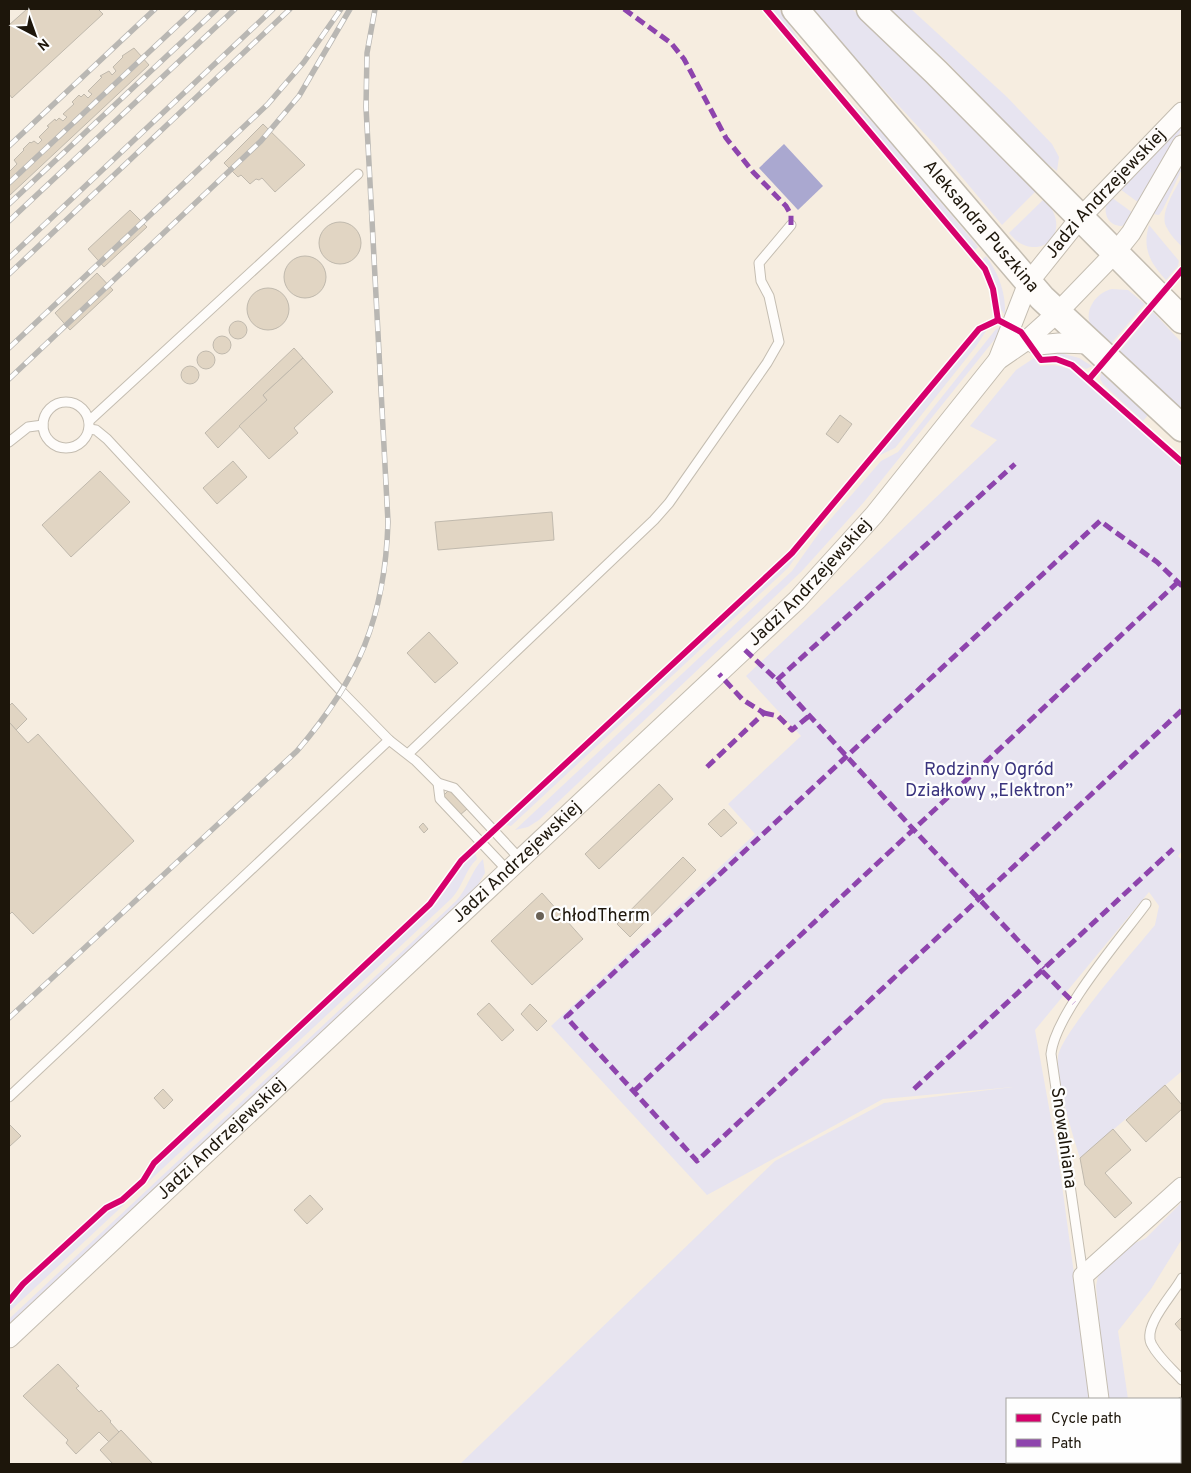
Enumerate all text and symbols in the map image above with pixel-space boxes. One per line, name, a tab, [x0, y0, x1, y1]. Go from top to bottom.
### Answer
north arrow	[10, 10, 60, 60]
text: N	[33, 34, 52, 53]
street label: Jadzi Andrzejewskiej	[1040, 124, 1171, 264]
street label: Aleksandra Puszkina	[918, 155, 1044, 297]
street label: Jadzi Andrzejewskiej	[743, 514, 877, 651]
park label: Rodzinny Ogród Działkowy „Elektron”	[905, 759, 1073, 803]
street label: Jadzi Andrzejewskiej	[448, 796, 586, 928]
place label: ChłodTherm	[550, 905, 650, 928]
marker: ChłodTherm	[534, 910, 546, 922]
street label: Jadzi Andrzejewskiej	[152, 1073, 291, 1205]
street label: Snowalniana	[1045, 1086, 1081, 1190]
legend	[1006, 1398, 1181, 1463]
text: Cycle path	[1051, 1410, 1122, 1429]
text: Path	[1051, 1435, 1082, 1454]

